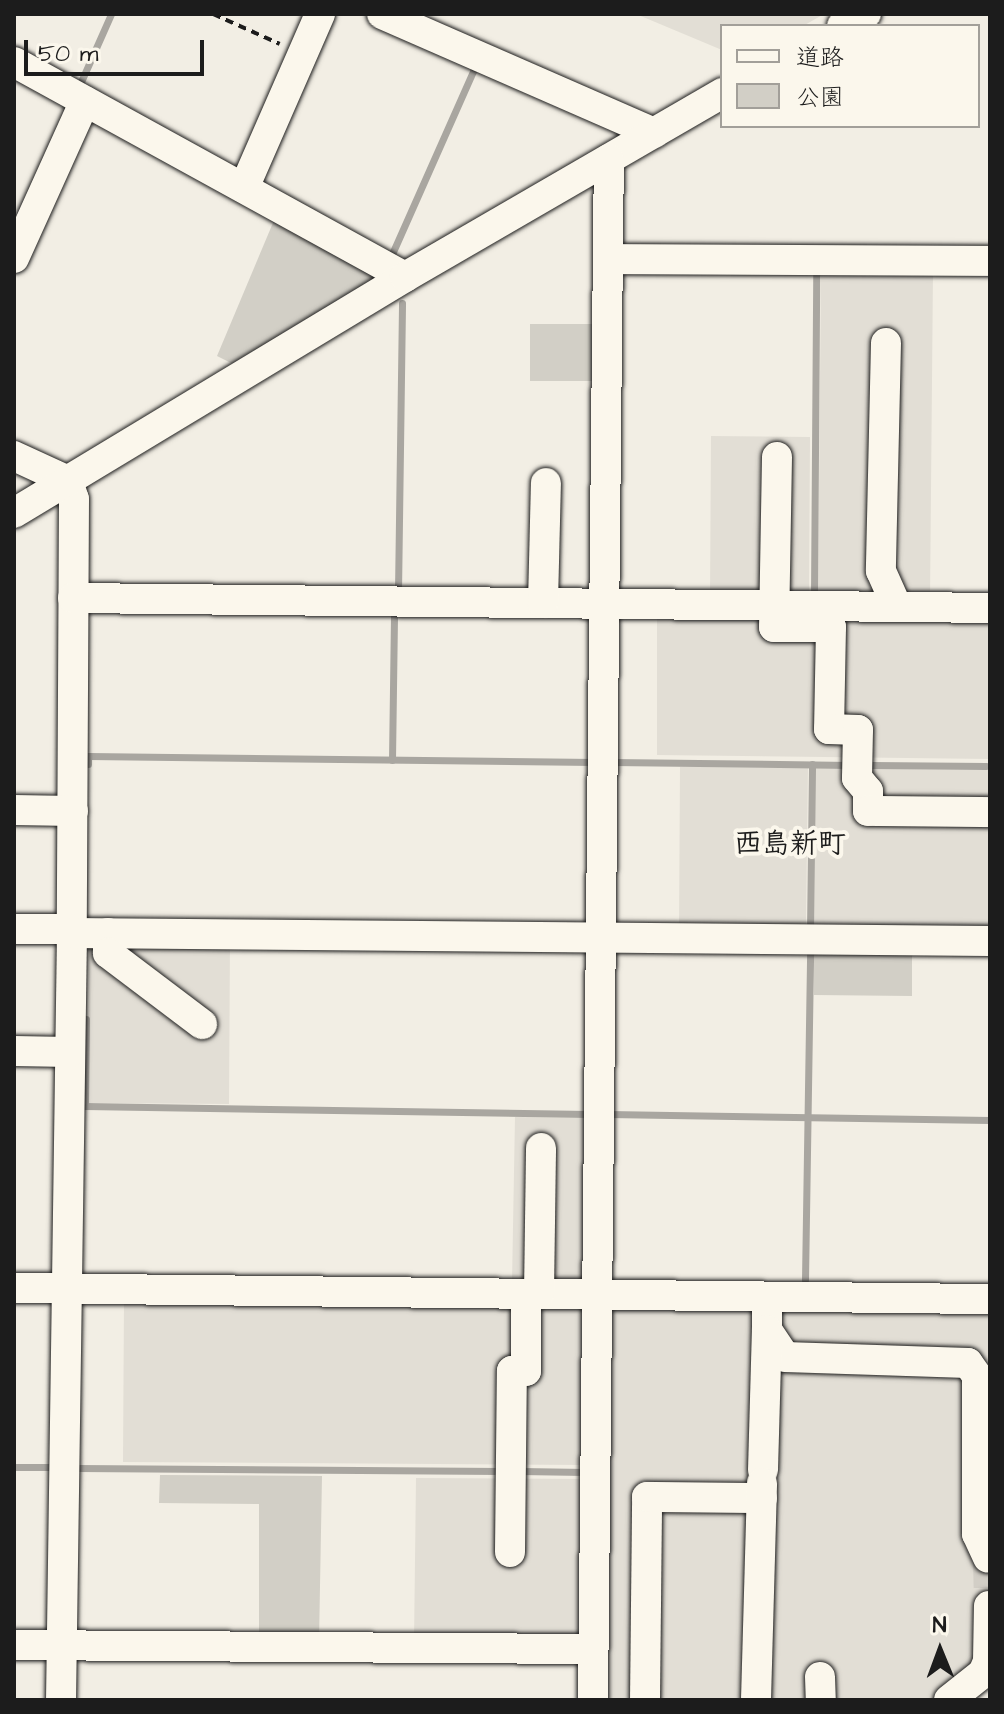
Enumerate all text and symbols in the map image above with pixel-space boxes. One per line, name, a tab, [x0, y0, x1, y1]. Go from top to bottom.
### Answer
scale bar	[28, 24, 208, 74]
legend	[720, 24, 980, 128]
text: 50 m	[38, 37, 98, 71]
text: 道路	[796, 41, 844, 75]
text: 公園	[796, 81, 844, 115]
district label: 西島新町	[734, 827, 846, 861]
north arrow	[900, 1610, 980, 1690]
text: N	[932, 1610, 947, 1641]

